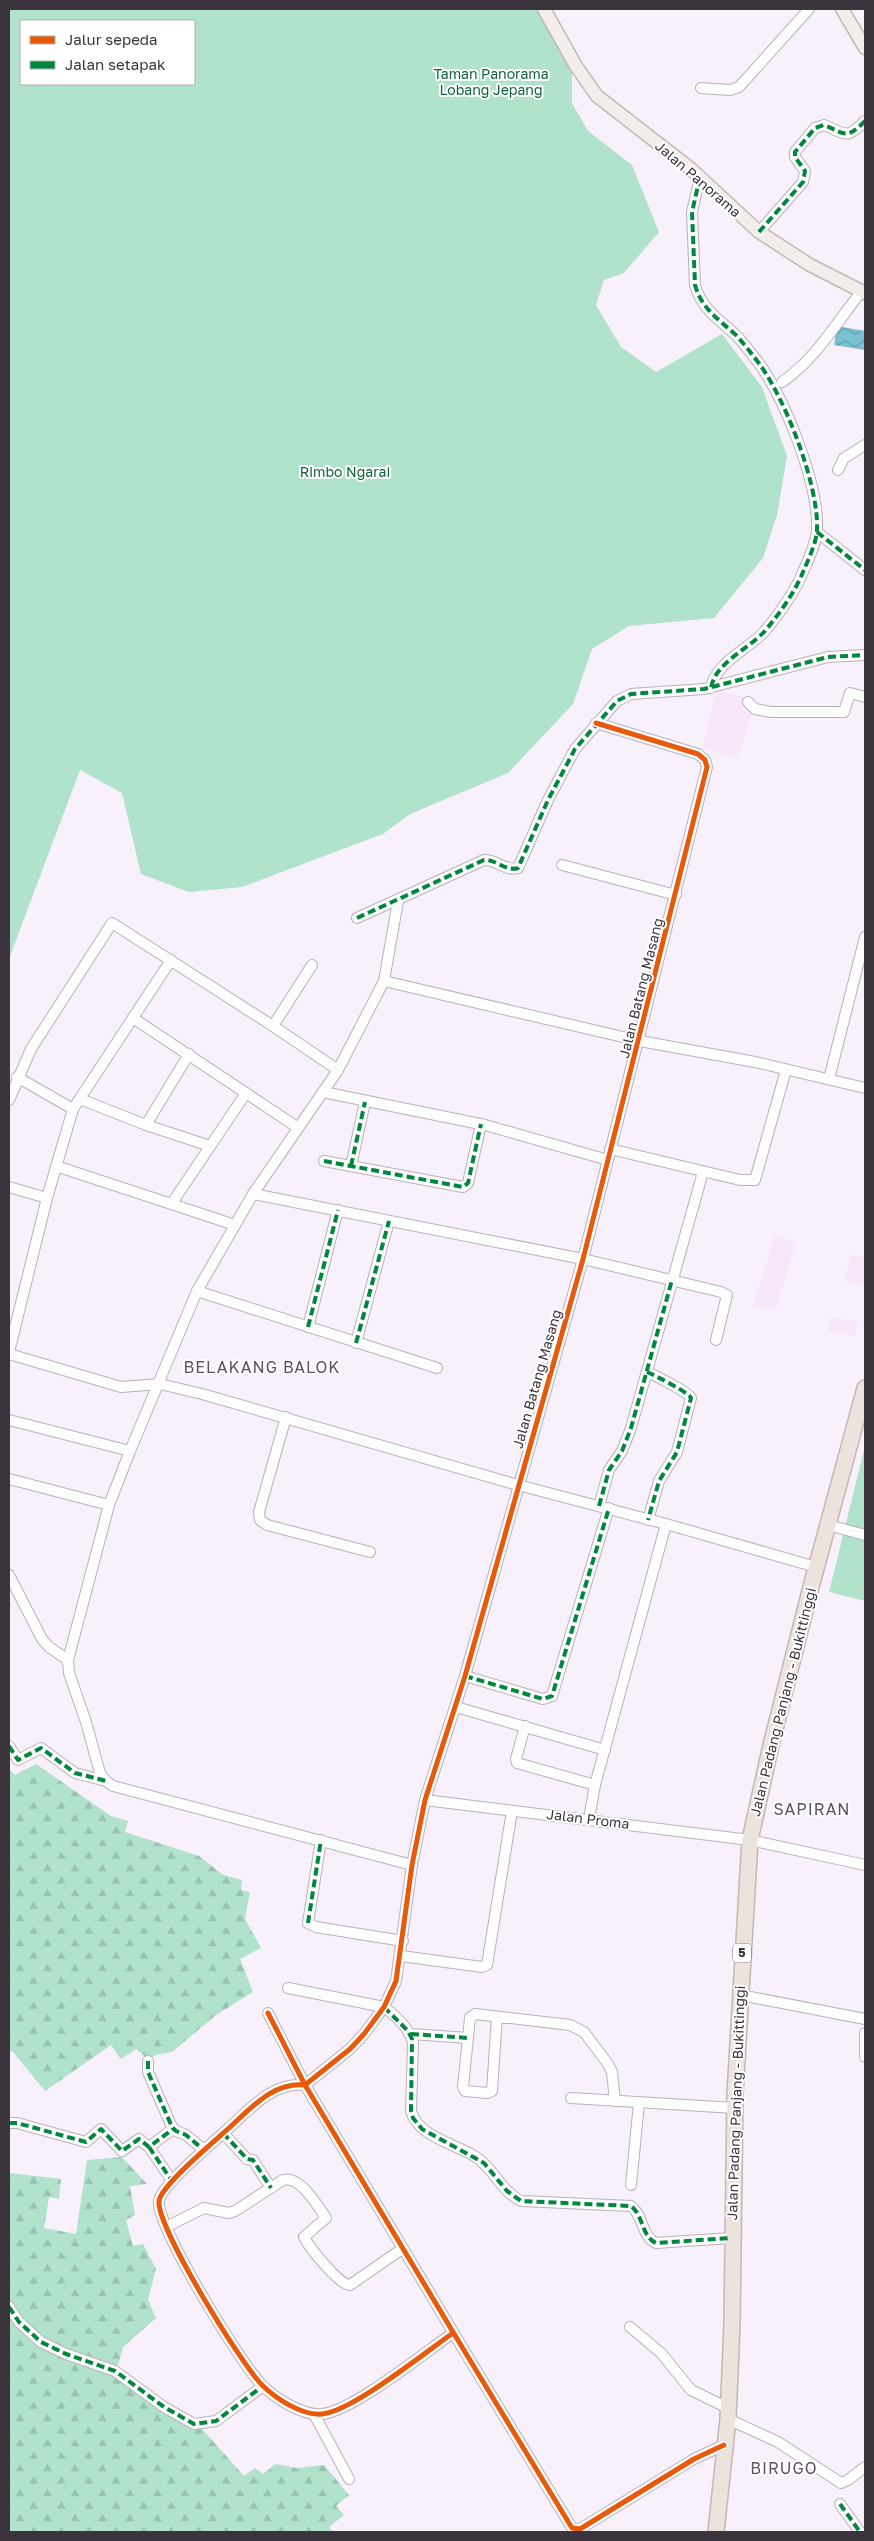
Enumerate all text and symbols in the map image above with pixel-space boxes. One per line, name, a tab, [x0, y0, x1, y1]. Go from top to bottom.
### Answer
legend	[20, 20, 195, 85]
text: Jalur sepeda	[65, 30, 158, 48]
text: Jalan setapak	[65, 55, 166, 73]
park label: Taman Panorama Lobang Jepang	[433, 65, 549, 98]
street label: Jalan Panorama	[652, 137, 745, 220]
park label: Rimbo Ngarai	[300, 463, 390, 480]
street label: Jalan Batang Masang	[615, 916, 666, 1060]
street label: Jalan Batang Masang	[508, 1307, 565, 1450]
district label: BELAKANG BALOK	[184, 1357, 340, 1377]
street label: Jalan Padang Panjang - Bukittinggi	[746, 1586, 819, 1818]
district label: SAPIRAN	[773, 1799, 851, 1819]
street label: Jalan Proma	[546, 1805, 630, 1832]
road number: 5	[733, 1944, 751, 1962]
street label: Jalan Padang Panjang - Bukittinggi	[723, 1985, 748, 2221]
district label: BIRUGO	[750, 2458, 818, 2478]

